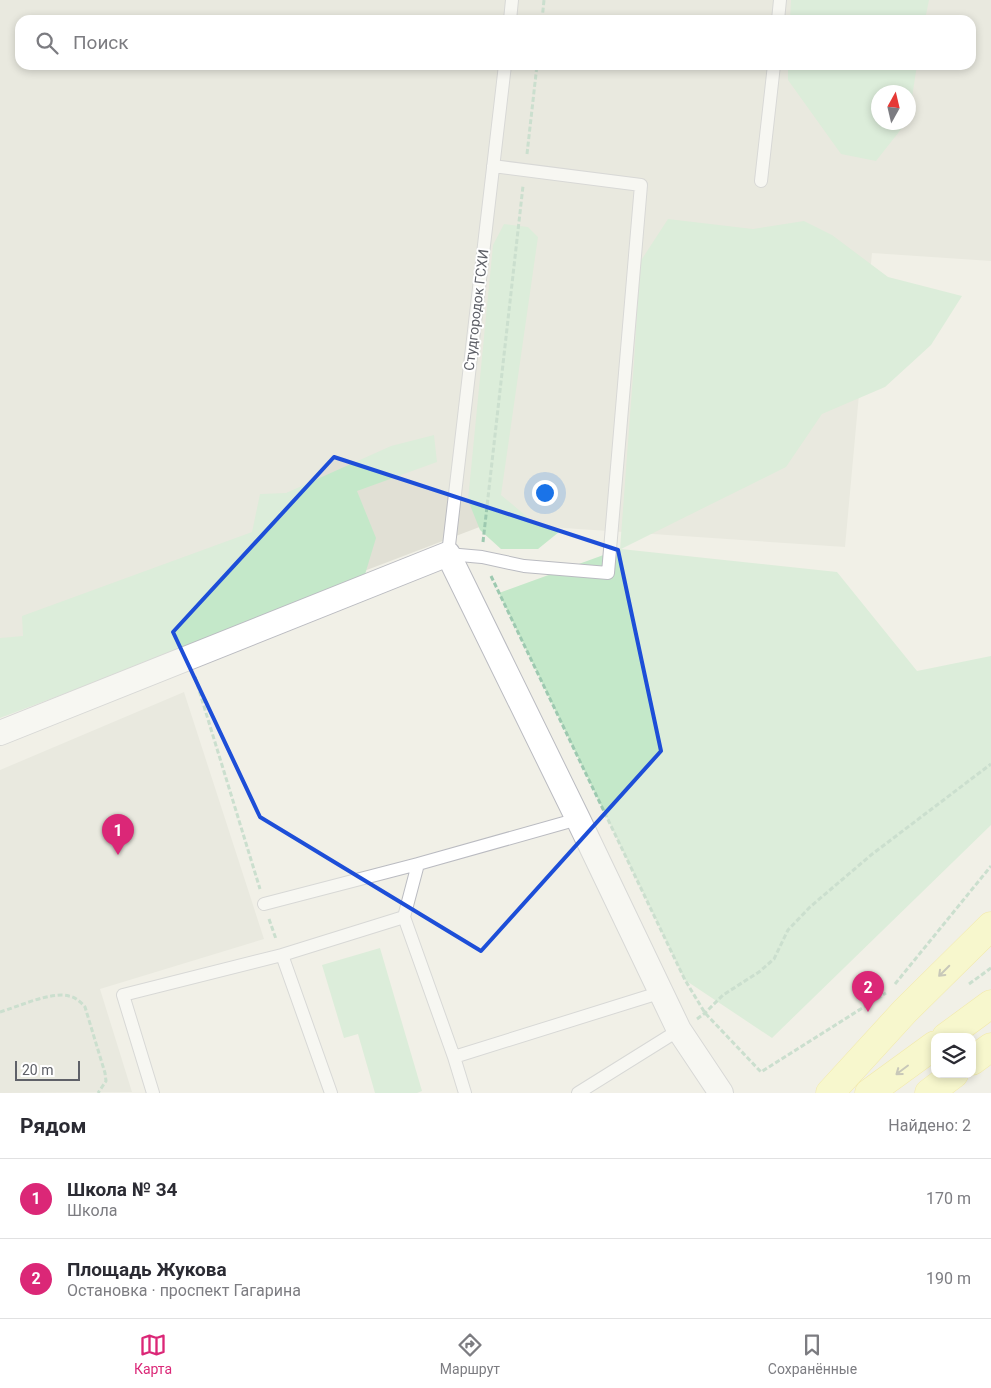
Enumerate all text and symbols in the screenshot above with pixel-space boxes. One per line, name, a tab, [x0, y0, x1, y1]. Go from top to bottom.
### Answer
search box	[15, 15, 976, 70]
icon: search	[33, 29, 61, 57]
text: Поиск	[73, 31, 129, 54]
north arrow	[871, 85, 916, 130]
street label: Студгородок ГСХИ	[461, 248, 491, 372]
your location	[532, 480, 558, 506]
pin: 1	[102, 814, 134, 855]
one-way arrow	[939, 965, 951, 977]
pin: 2	[852, 971, 884, 1012]
map controls	[931, 1033, 976, 1078]
button: layers	[931, 1033, 976, 1078]
scale bar	[15, 1058, 80, 1081]
text: 20 m	[22, 1062, 54, 1078]
one-way arrow	[896, 1064, 909, 1075]
text: Рядом	[20, 1114, 86, 1138]
text: Найдено: 2	[888, 1116, 971, 1135]
text: Школа № 34	[67, 1178, 178, 1201]
text: 1	[31, 1189, 41, 1208]
text: 170 m	[926, 1189, 971, 1208]
text: Школа	[67, 1201, 118, 1220]
text: Площадь Жукова	[67, 1258, 227, 1281]
text: 2	[31, 1269, 41, 1288]
text: 190 m	[926, 1269, 971, 1288]
text: Остановка · проспект Гагарина	[67, 1281, 301, 1300]
tab: Карта	[134, 1331, 172, 1377]
tab: Маршрут	[440, 1331, 500, 1377]
tab: Сохранённые	[768, 1331, 857, 1377]

